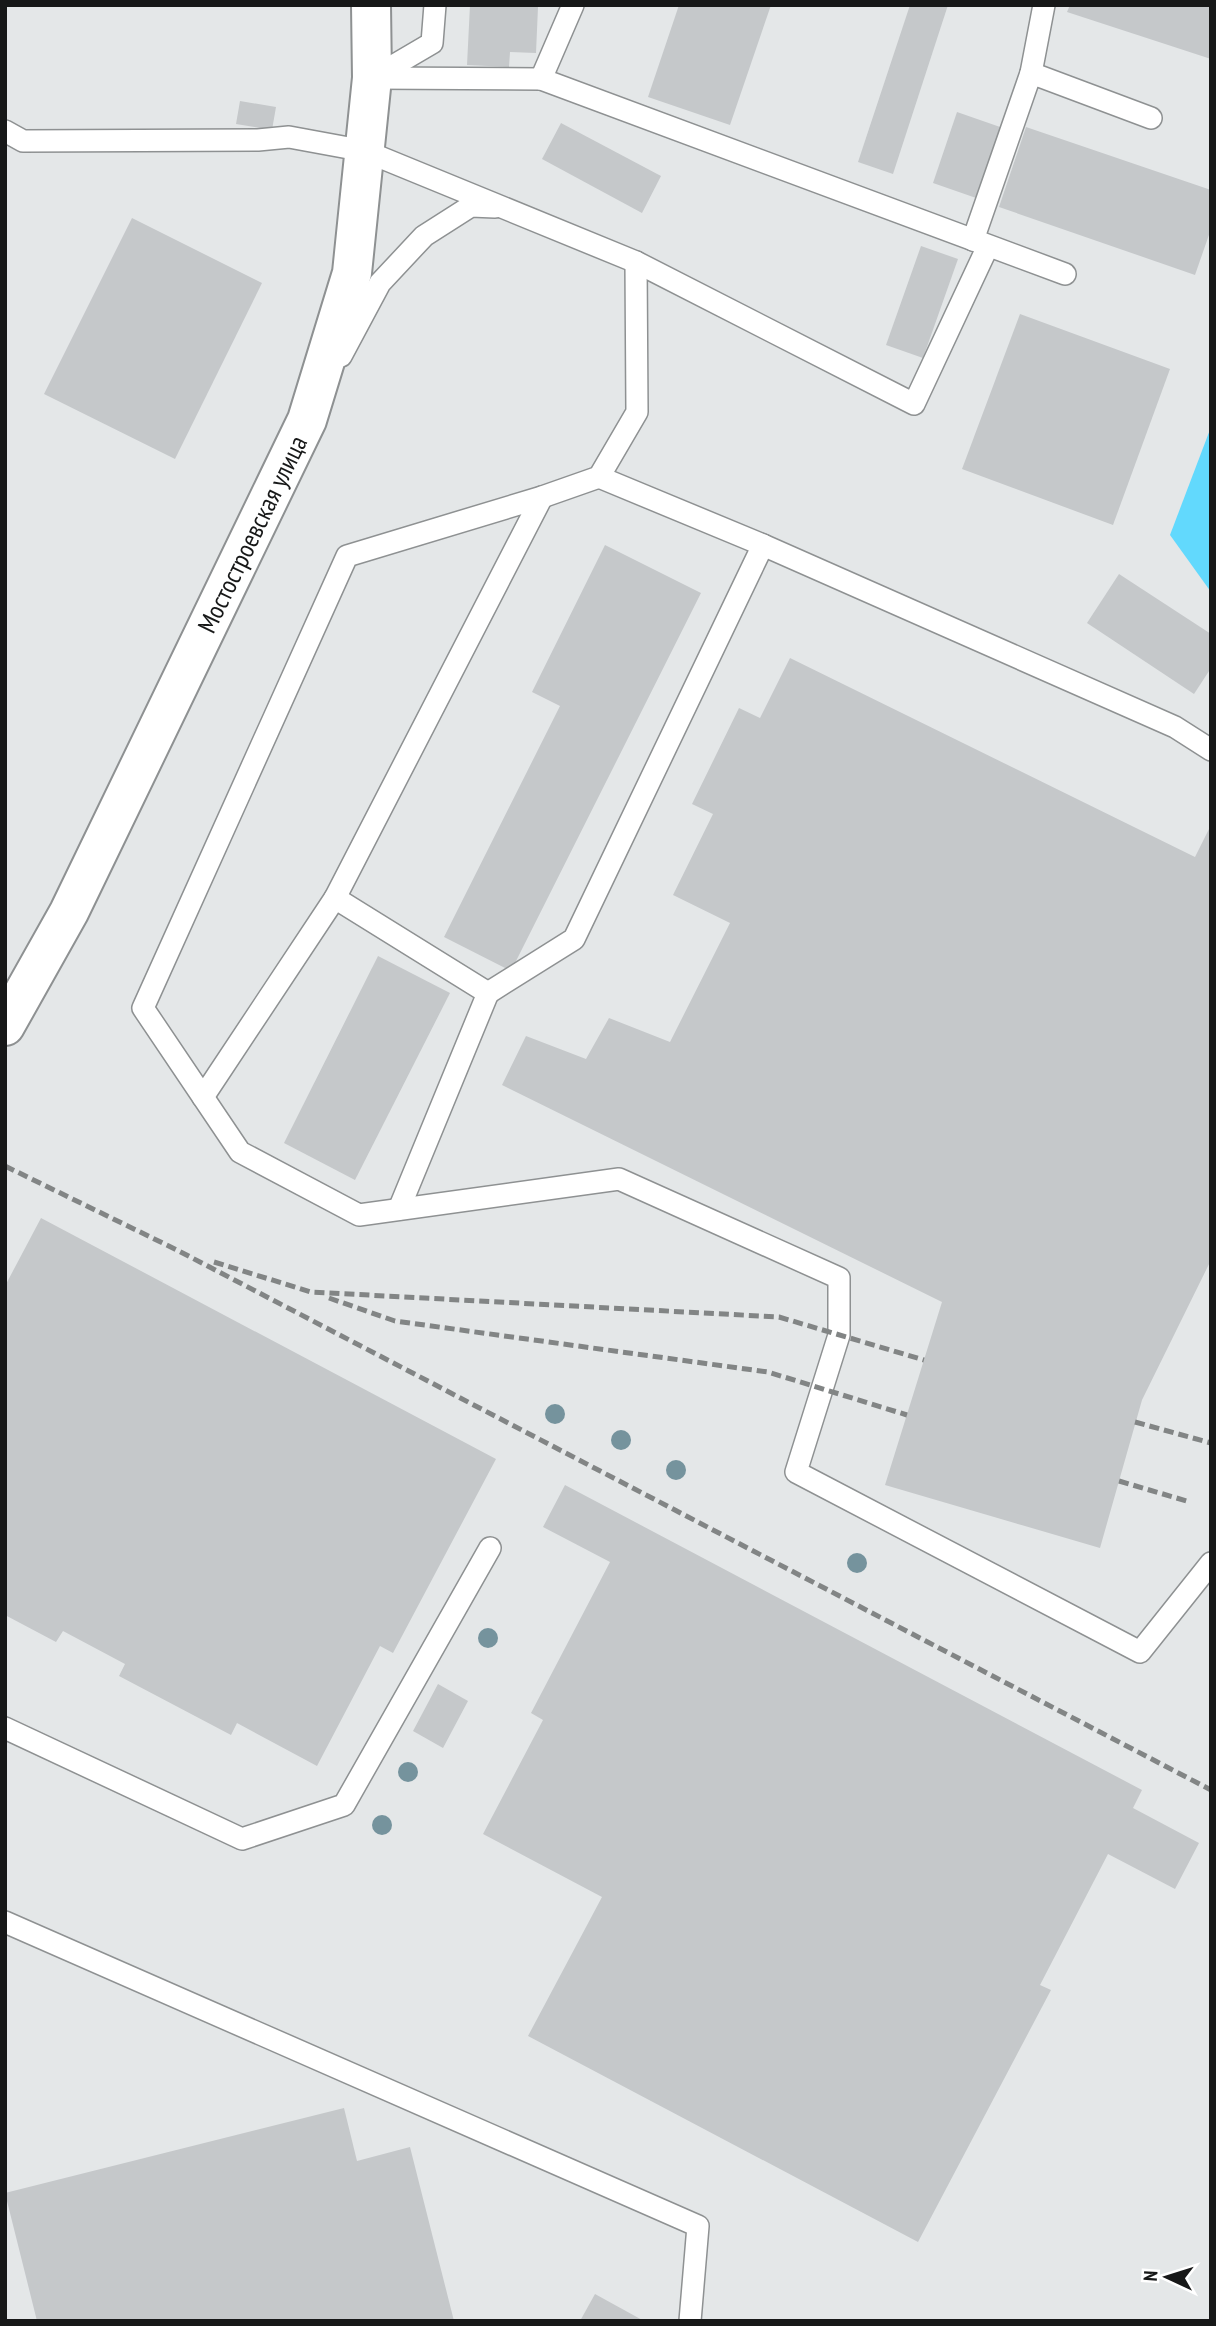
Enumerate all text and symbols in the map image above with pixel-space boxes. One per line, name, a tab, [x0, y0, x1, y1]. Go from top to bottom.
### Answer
street label: Мостостроевская улица	[190, 430, 314, 638]
north arrow	[1132, 2242, 1202, 2312]
text: N	[1138, 2270, 1162, 2282]

